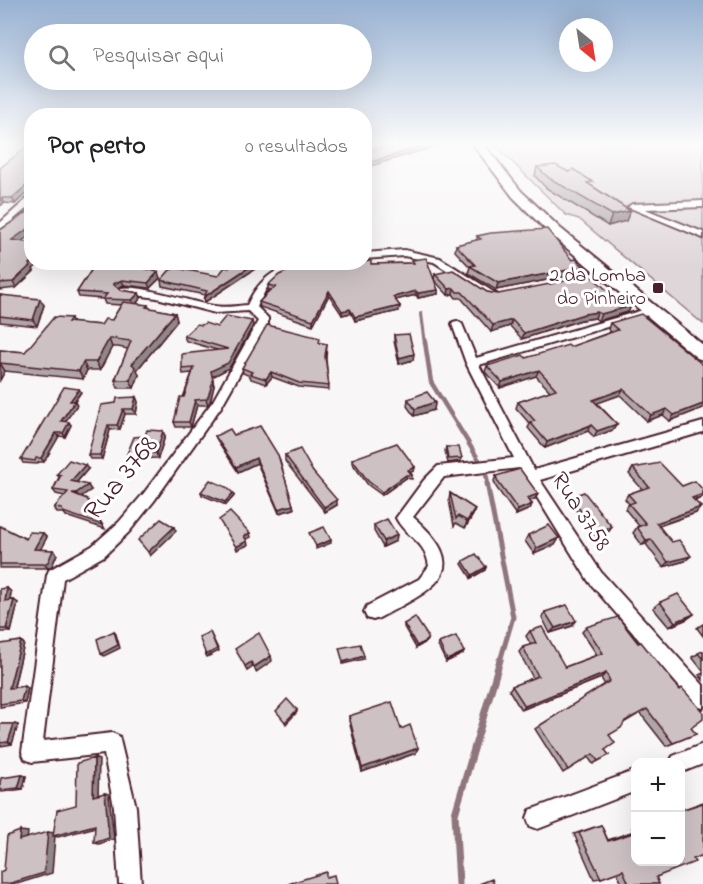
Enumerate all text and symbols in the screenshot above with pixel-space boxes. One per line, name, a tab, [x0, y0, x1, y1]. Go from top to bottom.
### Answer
north arrow	[559, 18, 613, 72]
search box	[24, 24, 372, 90]
icon: search	[45, 41, 78, 74]
text: Pesquisar aqui	[93, 41, 224, 73]
text: Por perto	[48, 128, 146, 166]
text: 0 resultados	[245, 133, 348, 162]
place label: 2 da Lomba do Pinheiro	[549, 262, 646, 314]
marker: 2 da Lomba do Pinheiro	[651, 281, 665, 295]
street label: Rua 3768	[75, 427, 169, 531]
street label: Rua 3758	[541, 465, 619, 559]
map controls	[631, 758, 685, 866]
button: +	[631, 758, 685, 812]
button: −	[631, 812, 685, 866]

